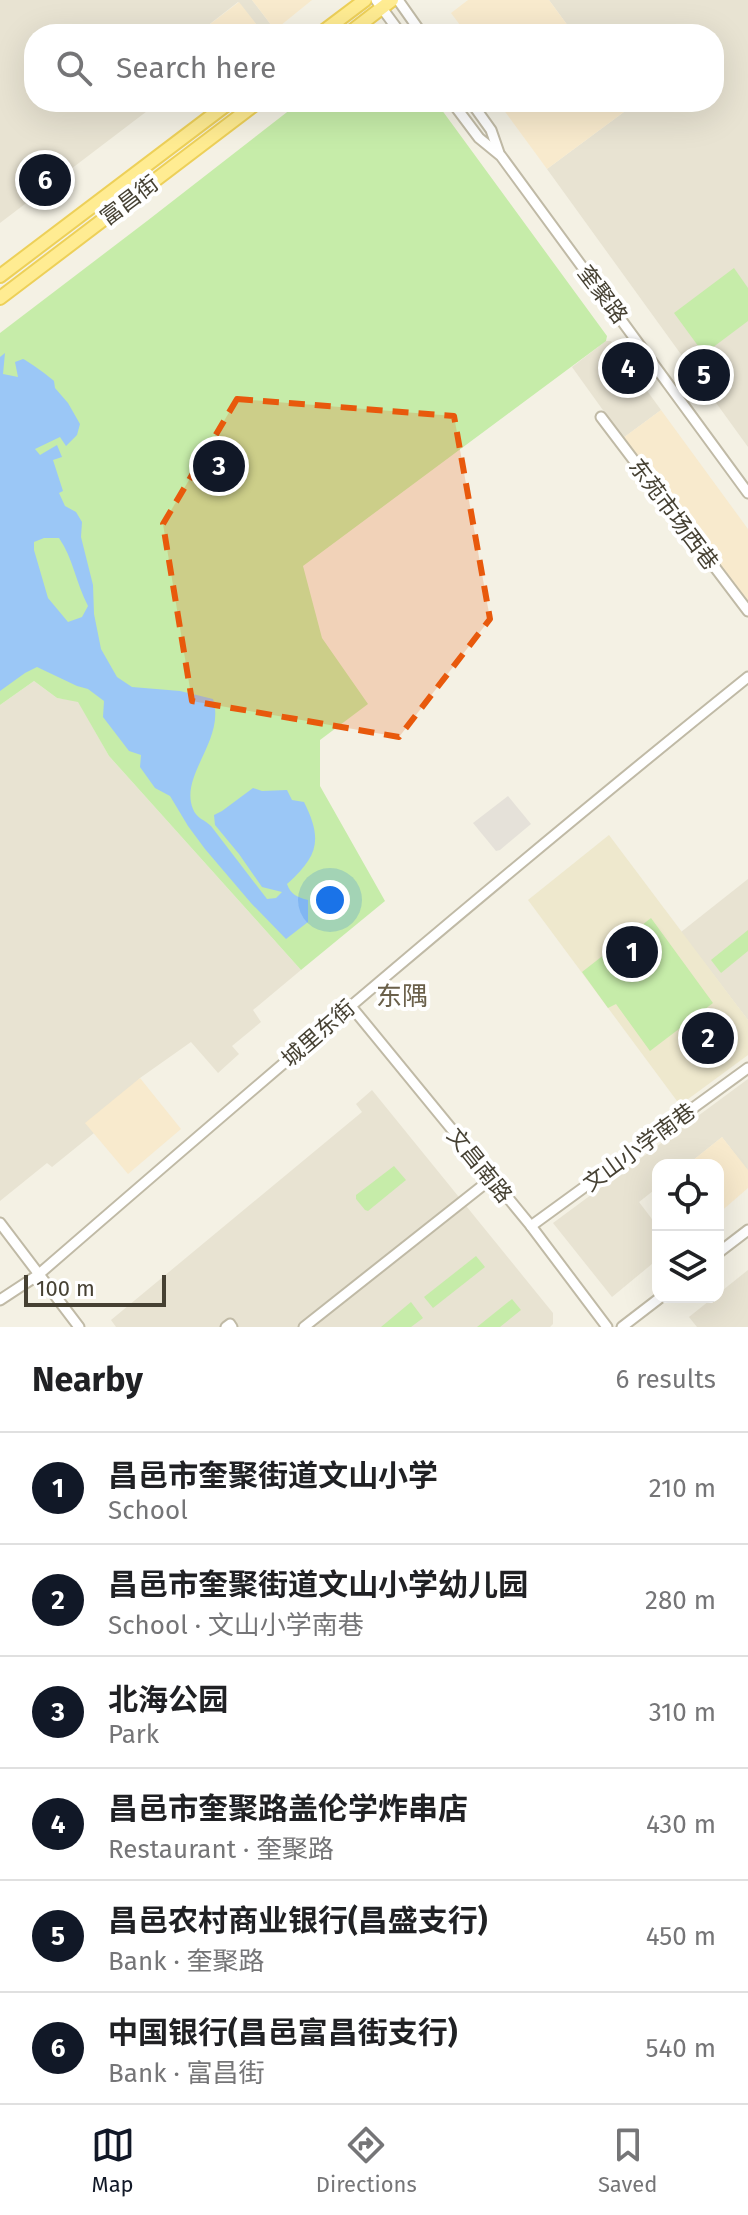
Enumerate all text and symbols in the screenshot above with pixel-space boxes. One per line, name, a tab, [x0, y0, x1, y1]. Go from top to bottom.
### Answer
search box	[24, 24, 724, 112]
icon: search	[52, 46, 96, 90]
text: Search here	[116, 50, 276, 86]
pin: 6	[19, 150, 71, 210]
street label: 富昌街	[95, 170, 164, 231]
street label: 奎聚路	[572, 260, 633, 329]
pin: 4	[602, 338, 654, 398]
pin: 5	[678, 345, 730, 405]
pin: 3	[193, 436, 245, 496]
street label: 东苑市场西巷	[623, 453, 724, 575]
your location	[310, 880, 350, 920]
pin: 1	[606, 922, 658, 982]
district label: 东隅	[376, 981, 428, 1012]
street label: 城里东街	[276, 994, 360, 1072]
pin: 2	[682, 1008, 734, 1068]
street label: 文山小学南巷	[578, 1098, 701, 1197]
street label: 文昌南路	[441, 1123, 518, 1208]
map controls	[652, 1159, 724, 1303]
button: locate	[652, 1159, 724, 1231]
button: layers	[652, 1231, 724, 1303]
scale bar	[24, 1271, 166, 1307]
text: 100 m	[36, 1275, 95, 1302]
text: Nearby	[32, 1359, 143, 1400]
text: 6 results	[615, 1364, 716, 1395]
text: 昌邑市奎聚街道文山小学	[108, 1458, 438, 1494]
text: 1	[52, 1473, 64, 1504]
text: 210 m	[649, 1473, 716, 1504]
text: School	[108, 1495, 188, 1526]
text: 昌邑市奎聚街道文山小学幼儿园	[108, 1567, 528, 1603]
text: 2	[51, 1585, 65, 1616]
text: 280 m	[645, 1585, 716, 1616]
text: School · 文山小学南巷	[108, 1610, 364, 1641]
text: 北海公园	[108, 1682, 228, 1718]
text: 3	[51, 1697, 65, 1728]
text: 310 m	[649, 1697, 716, 1728]
text: Park	[108, 1719, 159, 1750]
text: 昌邑市奎聚路盖伦学炸串店	[108, 1791, 468, 1827]
text: 4	[51, 1809, 65, 1840]
text: 430 m	[646, 1809, 716, 1840]
text: Restaurant · 奎聚路	[108, 1834, 334, 1865]
text: 昌邑农村商业银行(昌盛支行)	[108, 1903, 488, 1939]
text: 5	[51, 1921, 65, 1952]
text: 450 m	[646, 1921, 716, 1952]
text: Bank · 奎聚路	[108, 1946, 265, 1977]
text: 中国银行(昌邑富昌街支行)	[108, 2015, 458, 2051]
text: 6	[51, 2033, 65, 2064]
text: 540 m	[645, 2033, 716, 2064]
text: Bank · 富昌街	[108, 2058, 265, 2089]
tab: Map	[91, 2123, 135, 2198]
tab: Directions	[316, 2123, 417, 2198]
tab: Saved	[598, 2123, 657, 2198]

